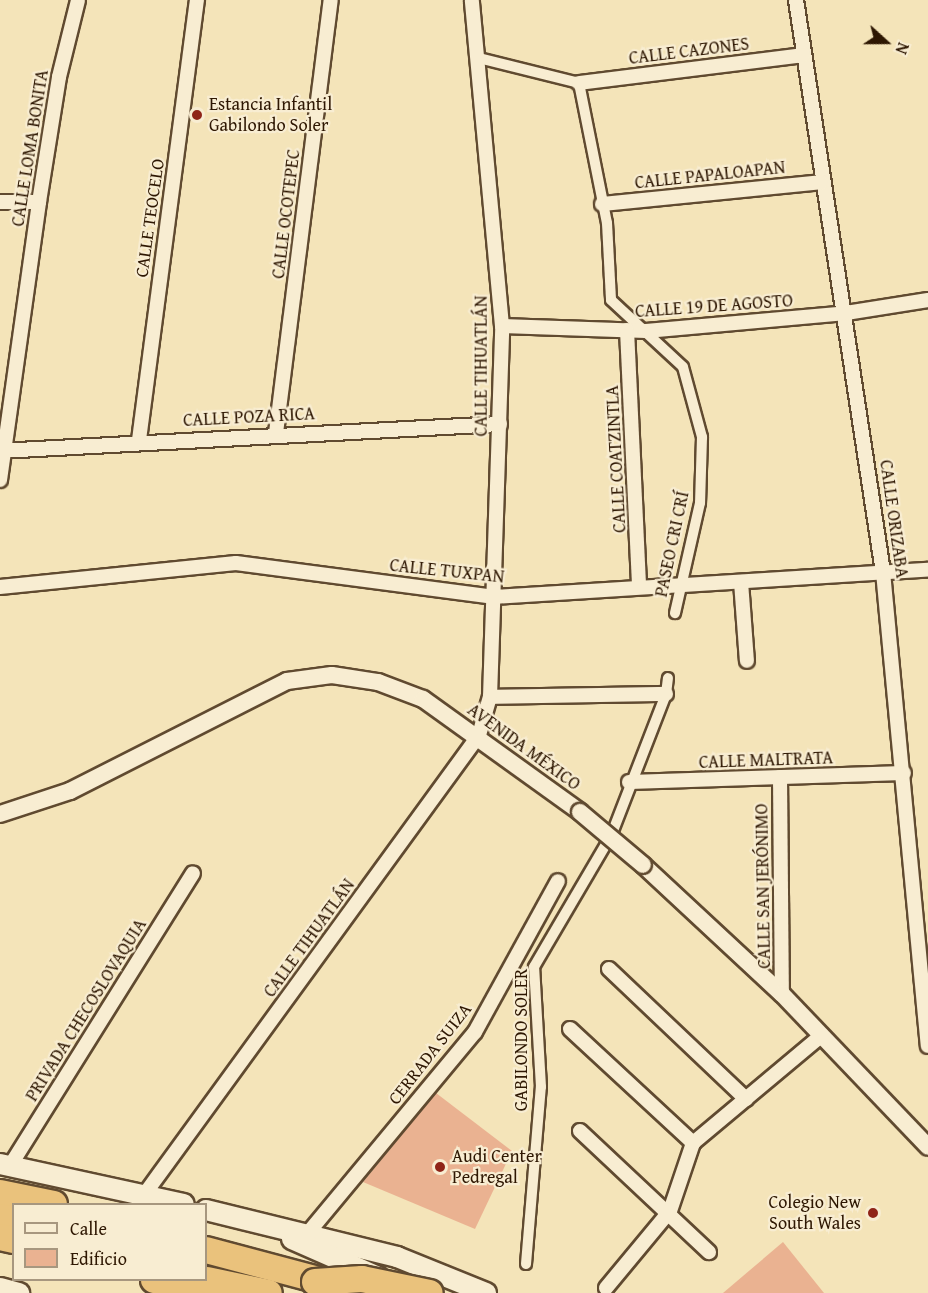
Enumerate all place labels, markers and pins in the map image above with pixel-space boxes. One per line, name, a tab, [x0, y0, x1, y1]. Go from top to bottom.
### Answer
place label: Estancia Infantil Gabilondo Soler	[209, 94, 332, 136]
marker: Estancia Infantil Gabilondo Soler	[190, 108, 204, 122]
place label: Audi Center Pedregal	[452, 1146, 542, 1188]
marker: Audi Center Pedregal	[433, 1160, 447, 1174]
place label: Colegio New South Wales	[768, 1192, 861, 1234]
marker: Colegio New South Wales	[866, 1206, 880, 1220]

